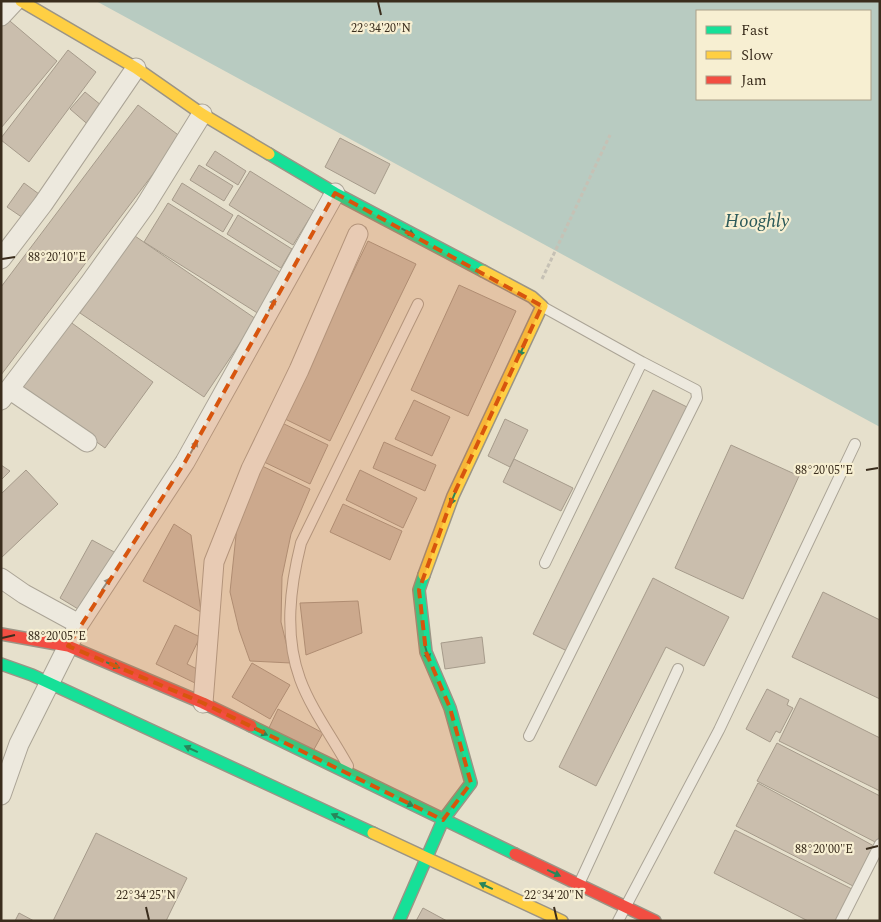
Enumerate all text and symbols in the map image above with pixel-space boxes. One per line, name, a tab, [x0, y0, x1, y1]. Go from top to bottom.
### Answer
legend	[696, 10, 871, 100]
text: 22°34'20"N	[351, 19, 411, 38]
text: Fast	[741, 19, 769, 42]
text: Slow	[741, 44, 773, 67]
text: Jam	[741, 69, 767, 92]
water label: Hooghly	[725, 207, 790, 236]
one-way arrow	[401, 228, 416, 236]
text: 88°20'10"E	[28, 248, 86, 267]
one-way arrow	[268, 298, 277, 311]
one-way arrow	[517, 343, 525, 357]
one-way arrow	[189, 440, 198, 454]
text: 88°20'05"E	[795, 461, 853, 480]
one-way arrow	[449, 490, 456, 505]
one-way arrow	[101, 577, 111, 590]
text: 88°20'05"E	[28, 627, 86, 646]
one-way arrow	[424, 646, 432, 661]
one-way arrow	[106, 661, 121, 669]
one-way arrow	[254, 728, 268, 736]
one-way arrow	[184, 745, 198, 753]
one-way arrow	[400, 799, 414, 807]
one-way arrow	[331, 813, 345, 821]
text: 88°20'00"E	[795, 840, 853, 859]
one-way arrow	[546, 868, 561, 877]
one-way arrow	[479, 881, 493, 889]
text: 22°34'25"N	[116, 886, 176, 905]
text: 22°34'20"N	[524, 886, 584, 905]

